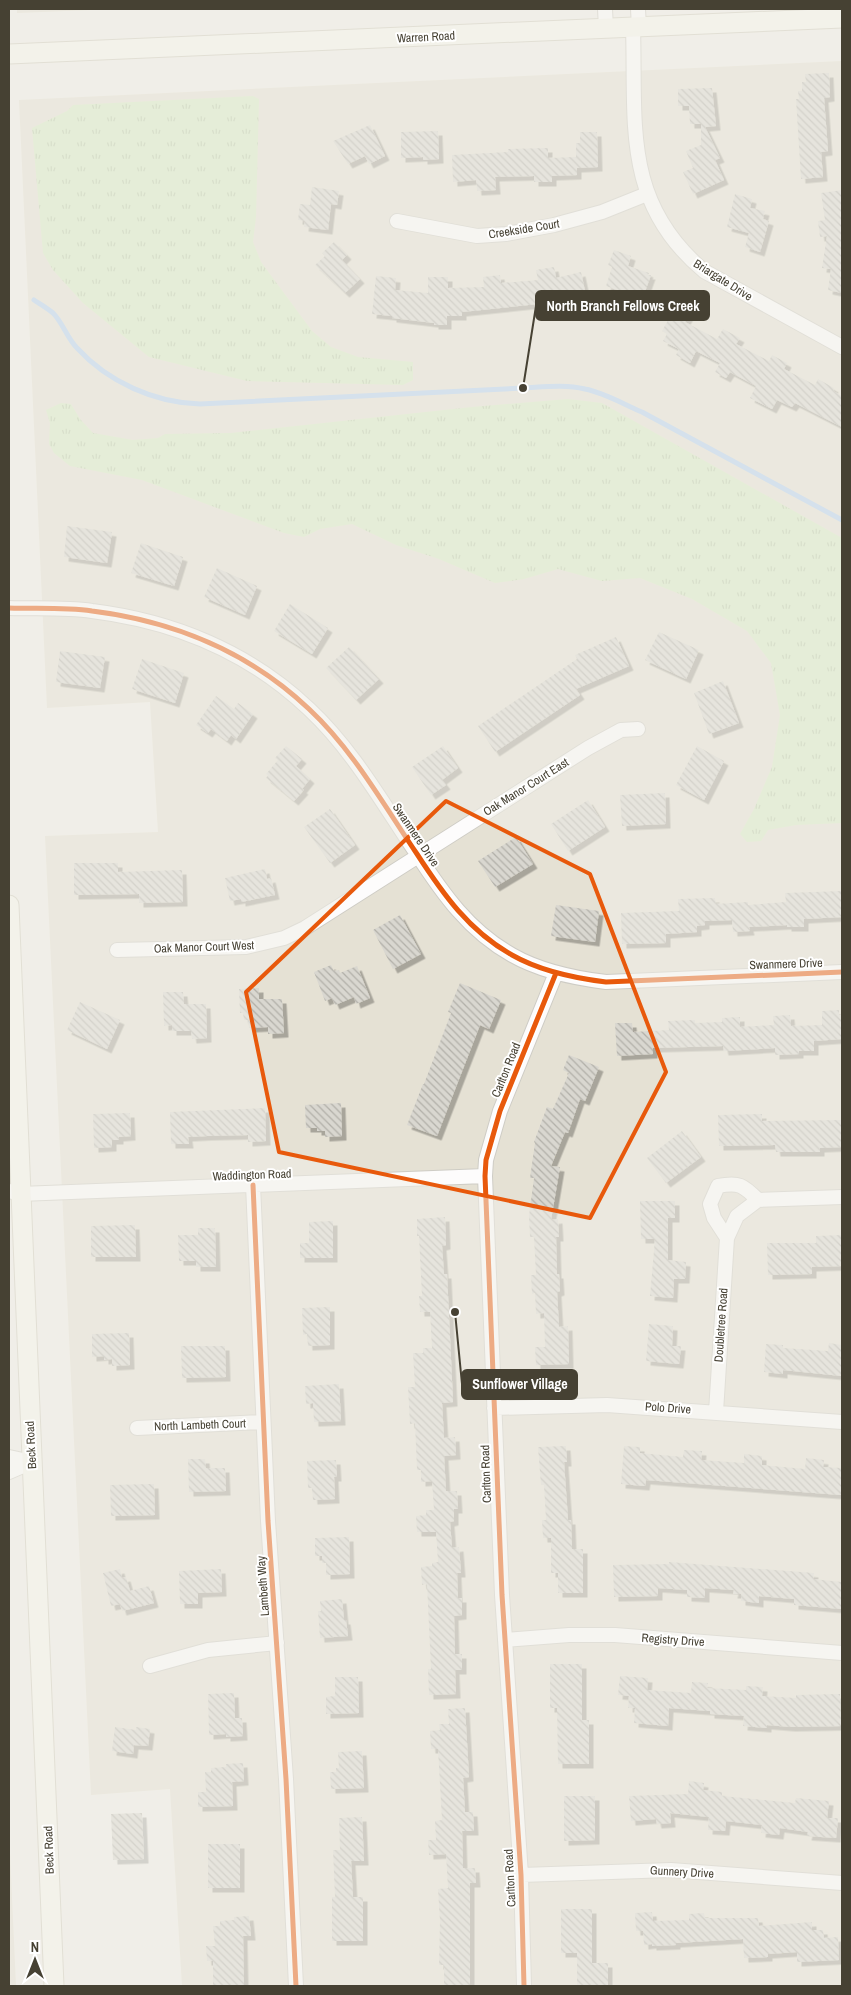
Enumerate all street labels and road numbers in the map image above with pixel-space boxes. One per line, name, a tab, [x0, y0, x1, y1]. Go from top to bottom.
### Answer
street label: Warren Road	[397, 27, 455, 47]
street label: Creekside Court	[487, 215, 561, 243]
street label: Briargate Drive	[690, 256, 756, 304]
street label: Oak Manor Court East	[480, 754, 572, 820]
street label: Swanmere Drive	[389, 800, 443, 870]
street label: Oak Manor Court West	[154, 937, 255, 957]
street label: Swanmere Drive	[749, 955, 823, 973]
street label: Carlton Road	[488, 1040, 524, 1100]
street label: Waddington Road	[212, 1166, 292, 1184]
street label: Doubletree Road	[710, 1287, 732, 1363]
street label: Polo Drive	[645, 1398, 691, 1418]
street label: North Lambeth Court	[154, 1415, 246, 1435]
street label: Beck Road	[22, 1421, 40, 1469]
street label: Carlton Road	[477, 1445, 495, 1503]
street label: Lambeth Way	[253, 1555, 273, 1617]
street label: Registry Drive	[641, 1630, 705, 1650]
street label: Beck Road	[40, 1826, 58, 1874]
street label: Carlton Road	[500, 1849, 520, 1907]
street label: Gunnery Drive	[650, 1862, 714, 1882]

